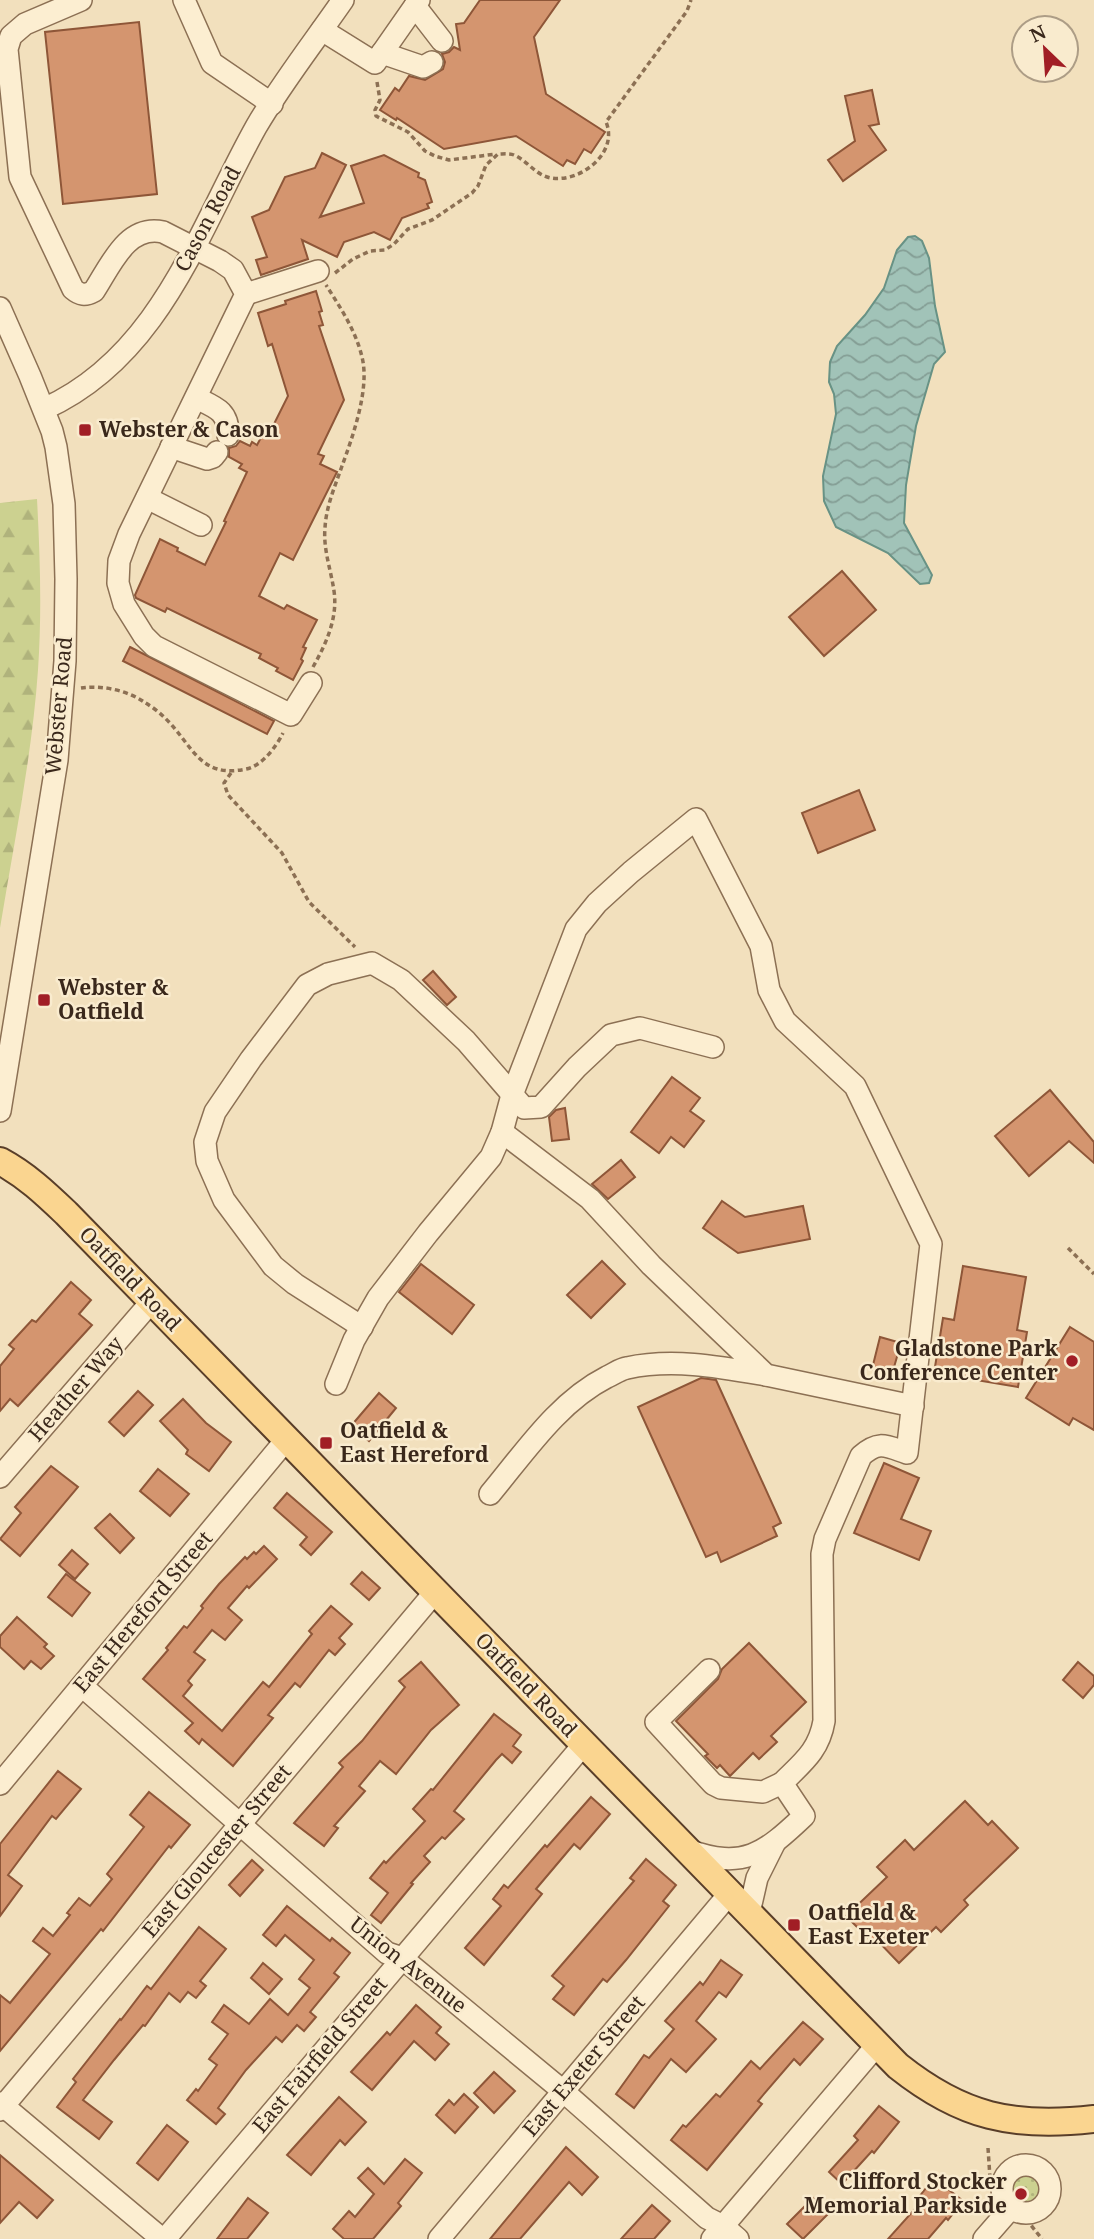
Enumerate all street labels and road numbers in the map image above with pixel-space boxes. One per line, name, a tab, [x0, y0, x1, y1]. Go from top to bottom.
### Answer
street label: Cason Road	[168, 161, 247, 276]
street label: Webster Road	[38, 635, 78, 776]
street label: Oatfield Road	[74, 1220, 188, 1337]
street label: Heather Way	[22, 1330, 129, 1447]
street label: East Hereford Street	[66, 1525, 218, 1698]
street label: Oatfield Road	[470, 1626, 584, 1743]
street label: East Gloucester Street	[136, 1758, 297, 1943]
street label: Union Avenue	[344, 1910, 473, 2019]
street label: East Fairfield Street	[246, 1970, 393, 2138]
street label: East Exeter Street	[516, 1989, 651, 2142]

